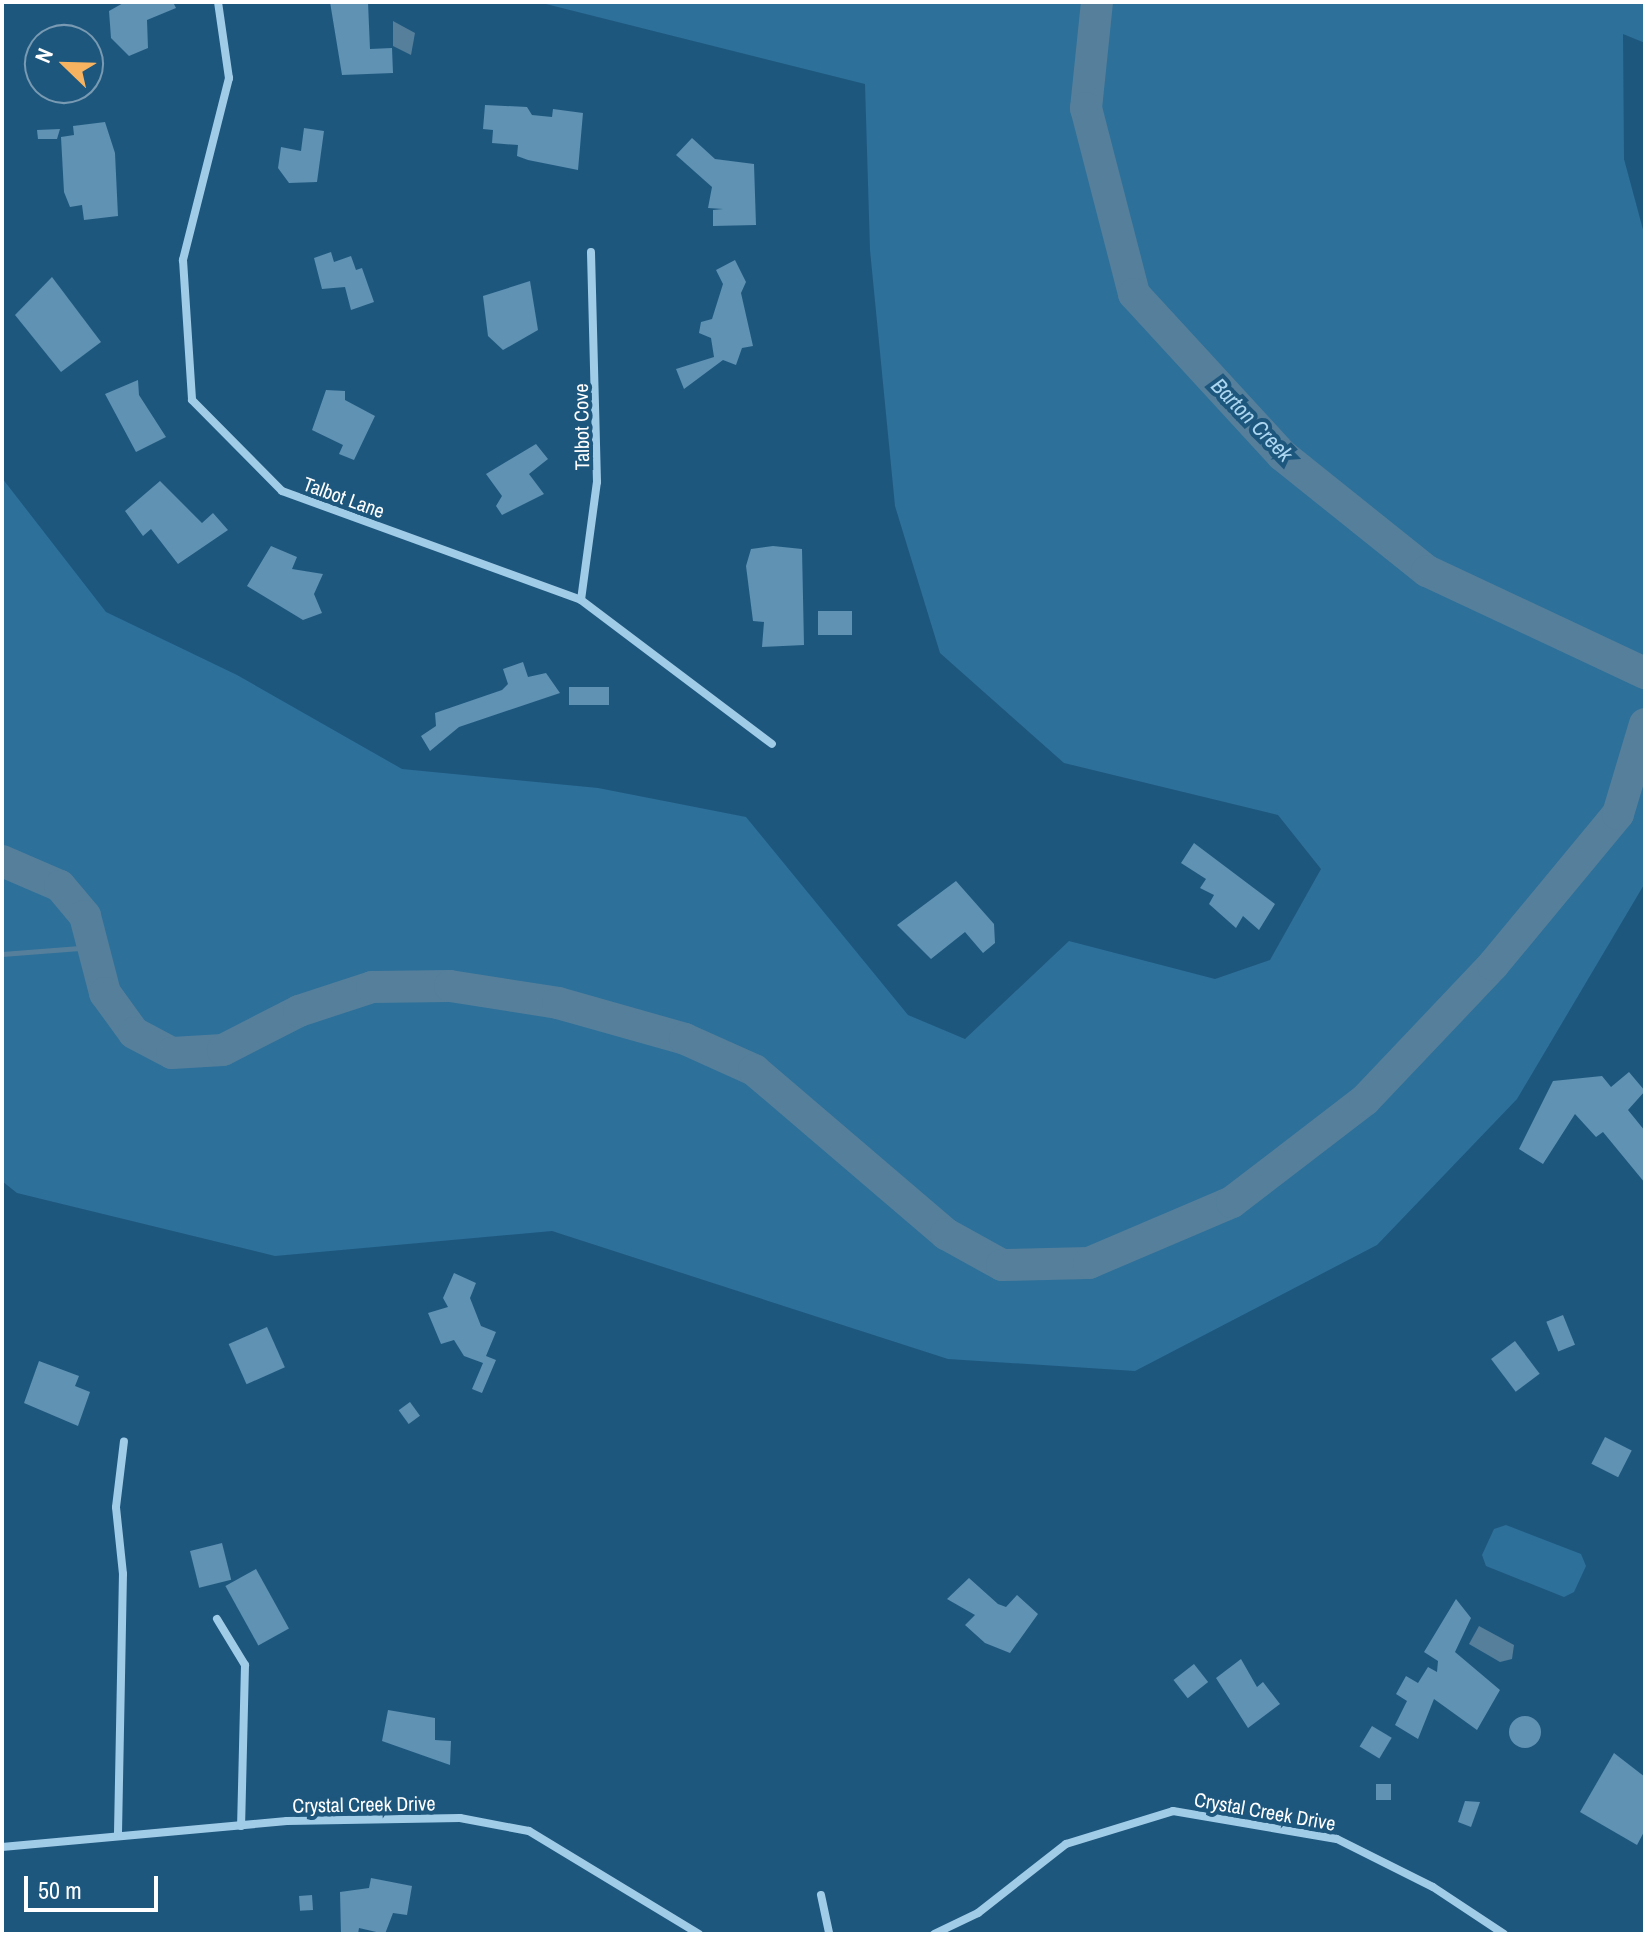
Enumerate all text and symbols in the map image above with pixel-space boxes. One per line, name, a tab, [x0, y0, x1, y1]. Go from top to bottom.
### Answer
north arrow	[24, 24, 104, 104]
text: N	[27, 44, 60, 67]
water label: Barton Creek	[1206, 373, 1298, 467]
street label: Talbot Cove	[568, 383, 594, 471]
street label: Talbot Lane	[300, 471, 388, 523]
street label: Crystal Creek Drive	[1192, 1787, 1338, 1835]
street label: Crystal Creek Drive	[292, 1791, 436, 1817]
scale bar	[28, 1860, 162, 1910]
text: 50 m	[38, 1874, 82, 1906]

